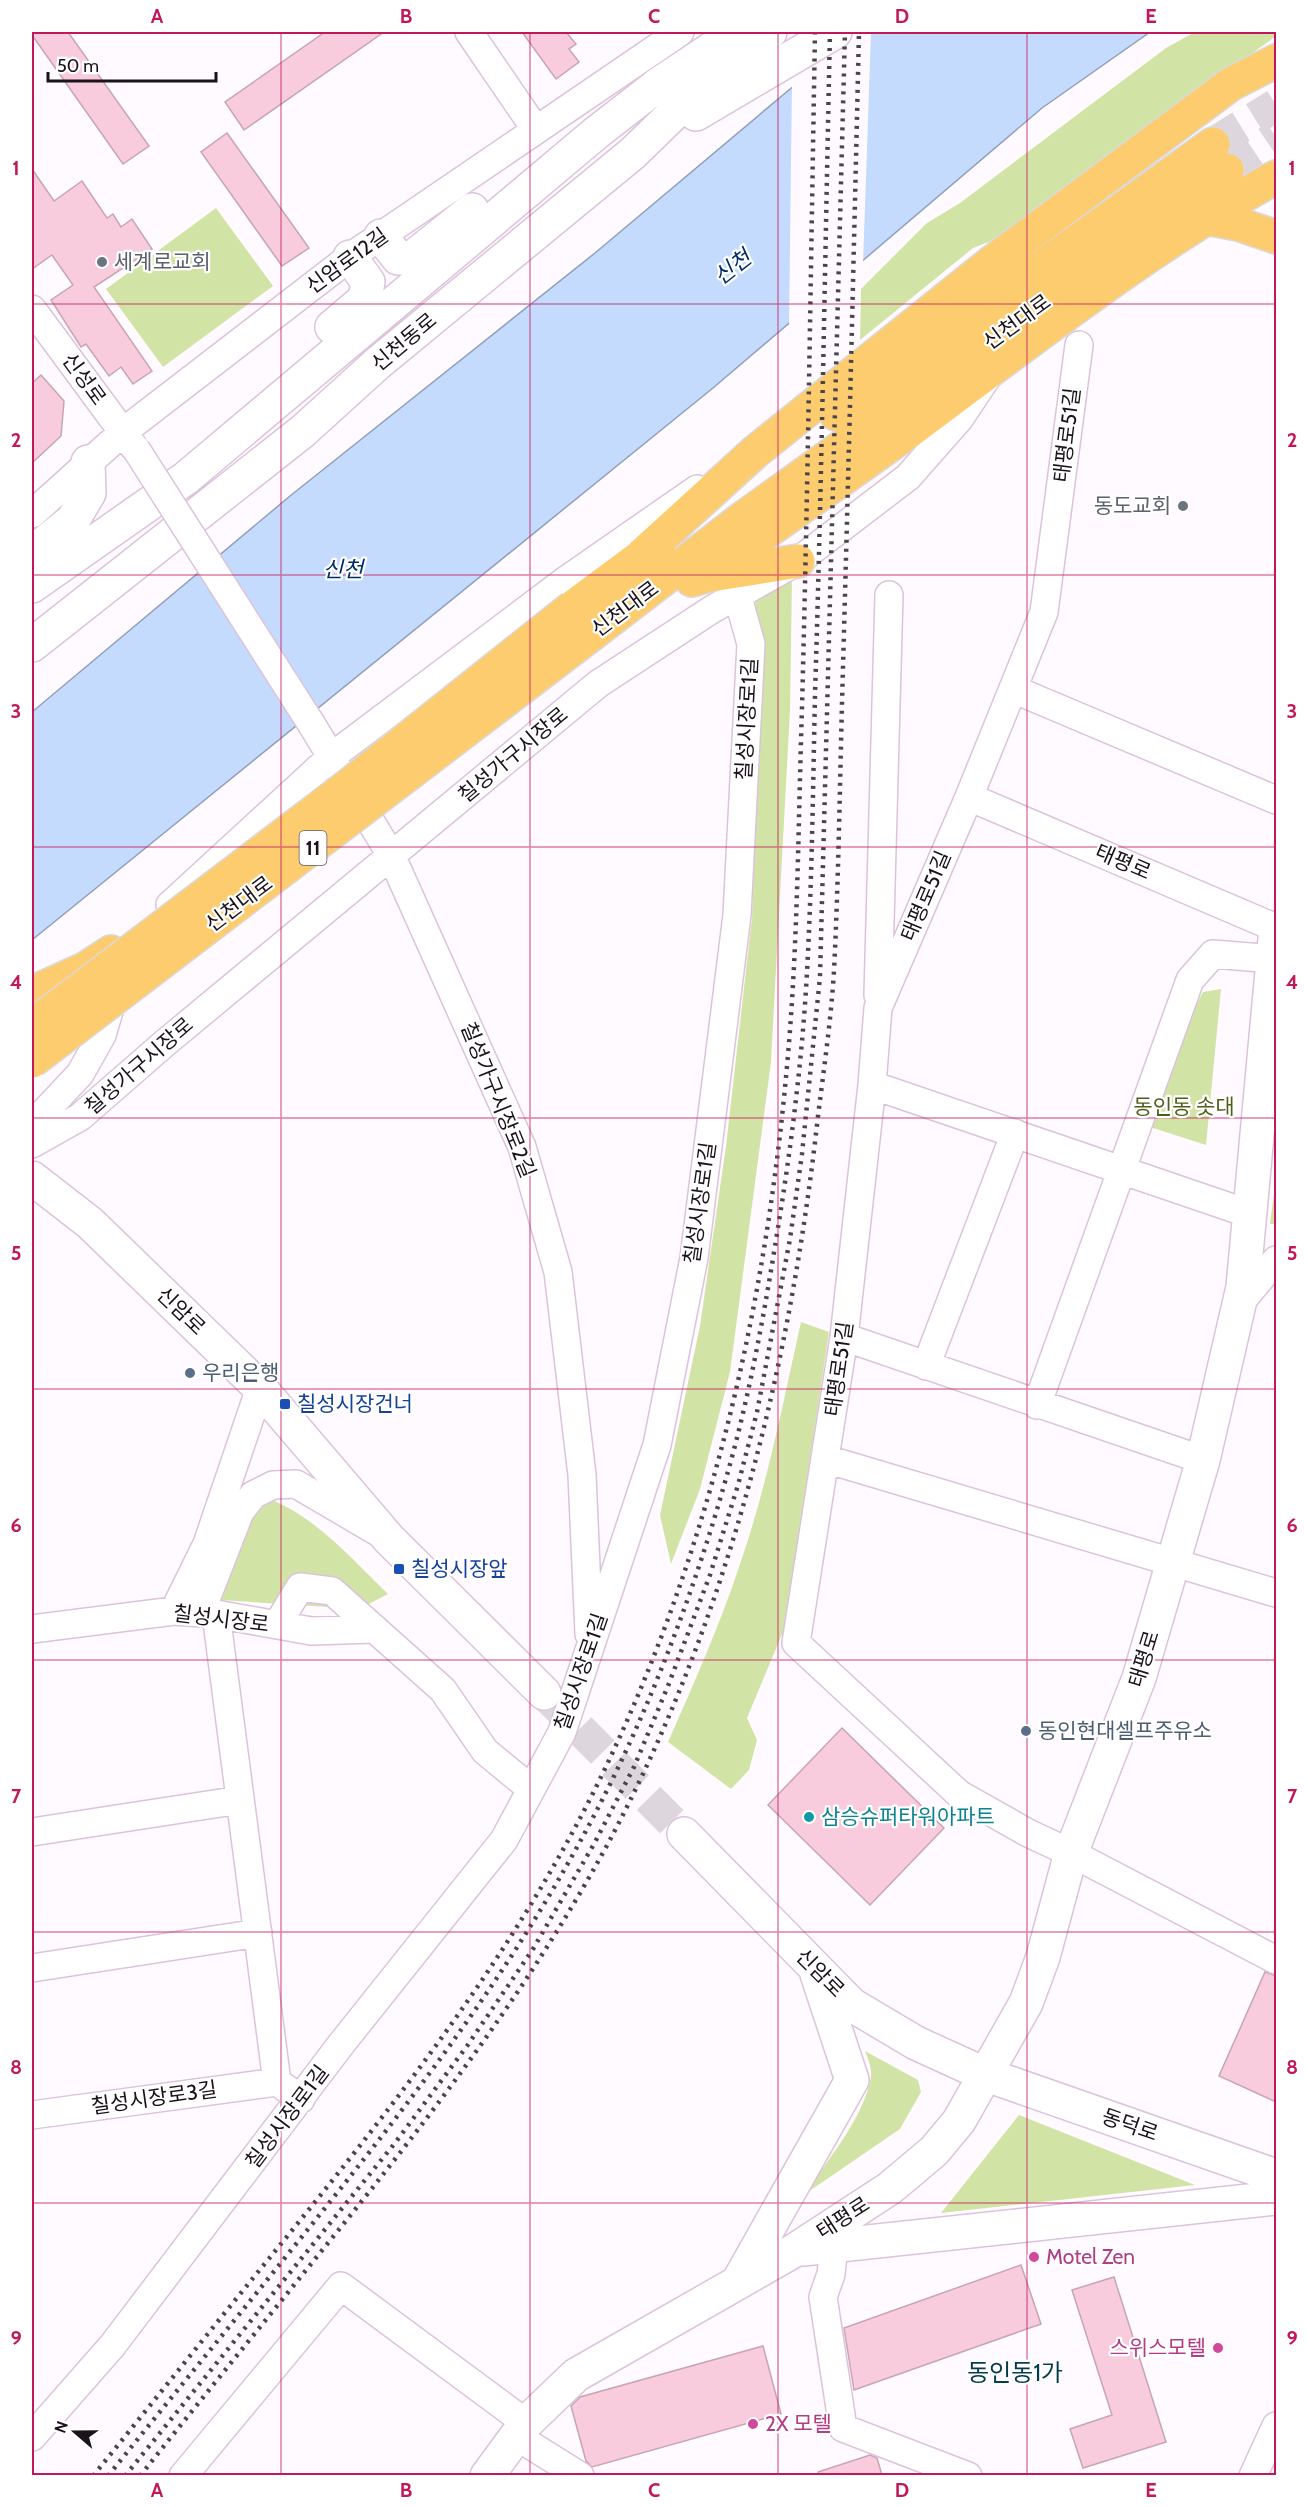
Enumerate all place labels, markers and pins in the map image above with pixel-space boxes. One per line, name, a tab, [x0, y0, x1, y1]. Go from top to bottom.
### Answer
place label: 세계로교회	[114, 249, 211, 274]
marker: 세계로교회	[95, 255, 109, 269]
place label: 동도교회	[1094, 493, 1171, 518]
marker: 동도교회	[1176, 499, 1190, 513]
place label: 우리은행	[202, 1360, 279, 1385]
marker: 우리은행	[183, 1366, 197, 1380]
place label: 칠성시장건너	[297, 1391, 413, 1416]
marker: 칠성시장건너	[278, 1397, 292, 1411]
place label: 칠성시장앞	[411, 1556, 508, 1581]
marker: 칠성시장앞	[392, 1562, 406, 1576]
place label: 동인현대셀프주유소	[1038, 1718, 1212, 1743]
marker: 동인현대셀프주유소	[1019, 1724, 1033, 1738]
place label: 삼승슈퍼타워아파트	[821, 1804, 995, 1829]
marker: 삼승슈퍼타워아파트	[802, 1810, 816, 1824]
place label: Motel Zen	[1046, 2244, 1135, 2269]
marker: Motel Zen	[1027, 2250, 1041, 2264]
place label: 스위스모텔	[1109, 2335, 1206, 2360]
marker: 스위스모텔	[1211, 2341, 1225, 2355]
place label: 2X 모텔	[765, 2411, 832, 2436]
marker: 2X 모텔	[746, 2417, 760, 2431]

